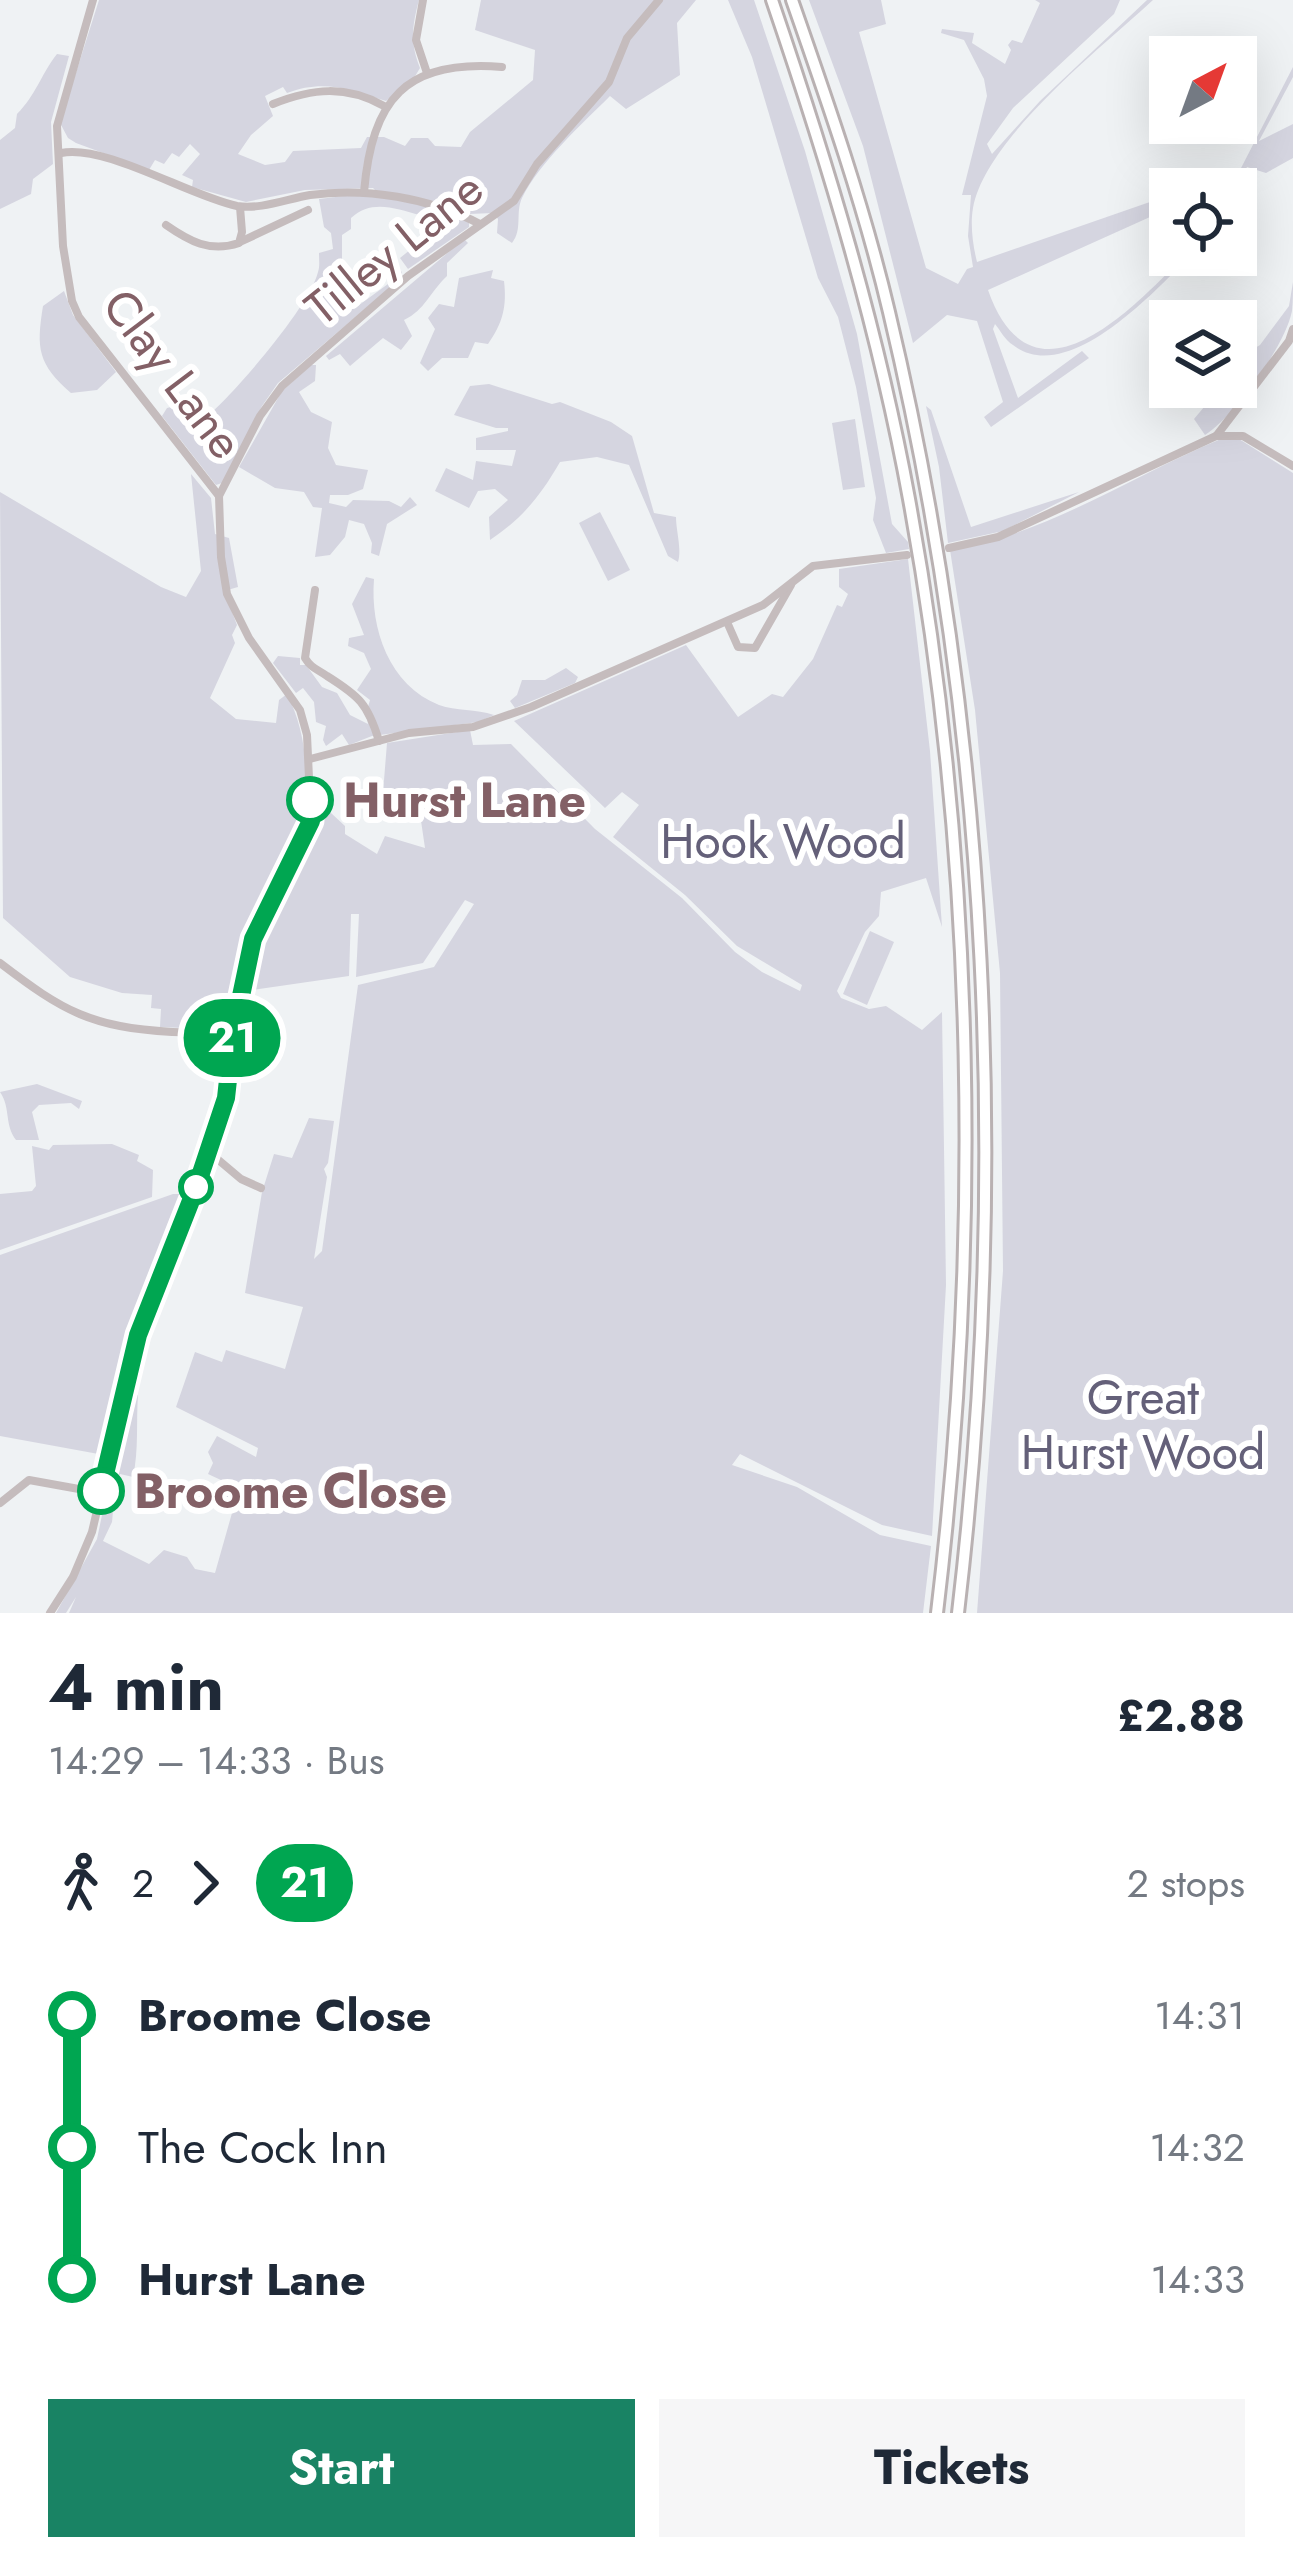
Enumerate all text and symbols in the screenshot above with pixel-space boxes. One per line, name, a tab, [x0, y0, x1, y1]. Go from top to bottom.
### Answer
north arrow	[1149, 36, 1257, 144]
map controls	[1149, 36, 1257, 408]
street label: Tilley Lane	[290, 155, 498, 341]
button: locate	[1149, 168, 1257, 276]
street label: Clay Lane	[86, 275, 260, 473]
button: layers	[1149, 300, 1257, 408]
place label: Hurst Lane	[343, 766, 586, 835]
marker: Hurst Lane	[288, 778, 332, 822]
park label: Hook Wood	[660, 807, 906, 876]
line badge: 21	[178, 999, 286, 1077]
text: 21	[208, 1007, 256, 1068]
unlabelled marker	[180, 1171, 212, 1203]
park label: Great Hurst Wood	[1021, 1363, 1265, 1487]
place label: Broome Close	[134, 1457, 447, 1526]
marker: Broome Close	[79, 1469, 123, 1513]
text: 4 min	[48, 1639, 224, 1735]
text: £2.88	[1117, 1683, 1245, 1748]
text: 14:29 – 14:33 · Bus	[48, 1732, 385, 1789]
icon: walk	[48, 1850, 114, 1916]
icon: forward	[172, 1850, 238, 1916]
text: 21	[280, 1852, 329, 1913]
text: 2	[132, 1855, 154, 1912]
text: 2 stops	[1127, 1855, 1245, 1912]
text: Broome Close	[138, 1983, 432, 2048]
text: 14:31	[1154, 1987, 1245, 2044]
text: The Cock Inn	[138, 2115, 388, 2180]
text: 14:32	[1150, 2119, 1245, 2176]
text: Hurst Lane	[138, 2247, 366, 2312]
text: 14:33	[1150, 2251, 1245, 2308]
button: Start	[48, 2399, 635, 2537]
button: Tickets	[659, 2399, 1245, 2537]

